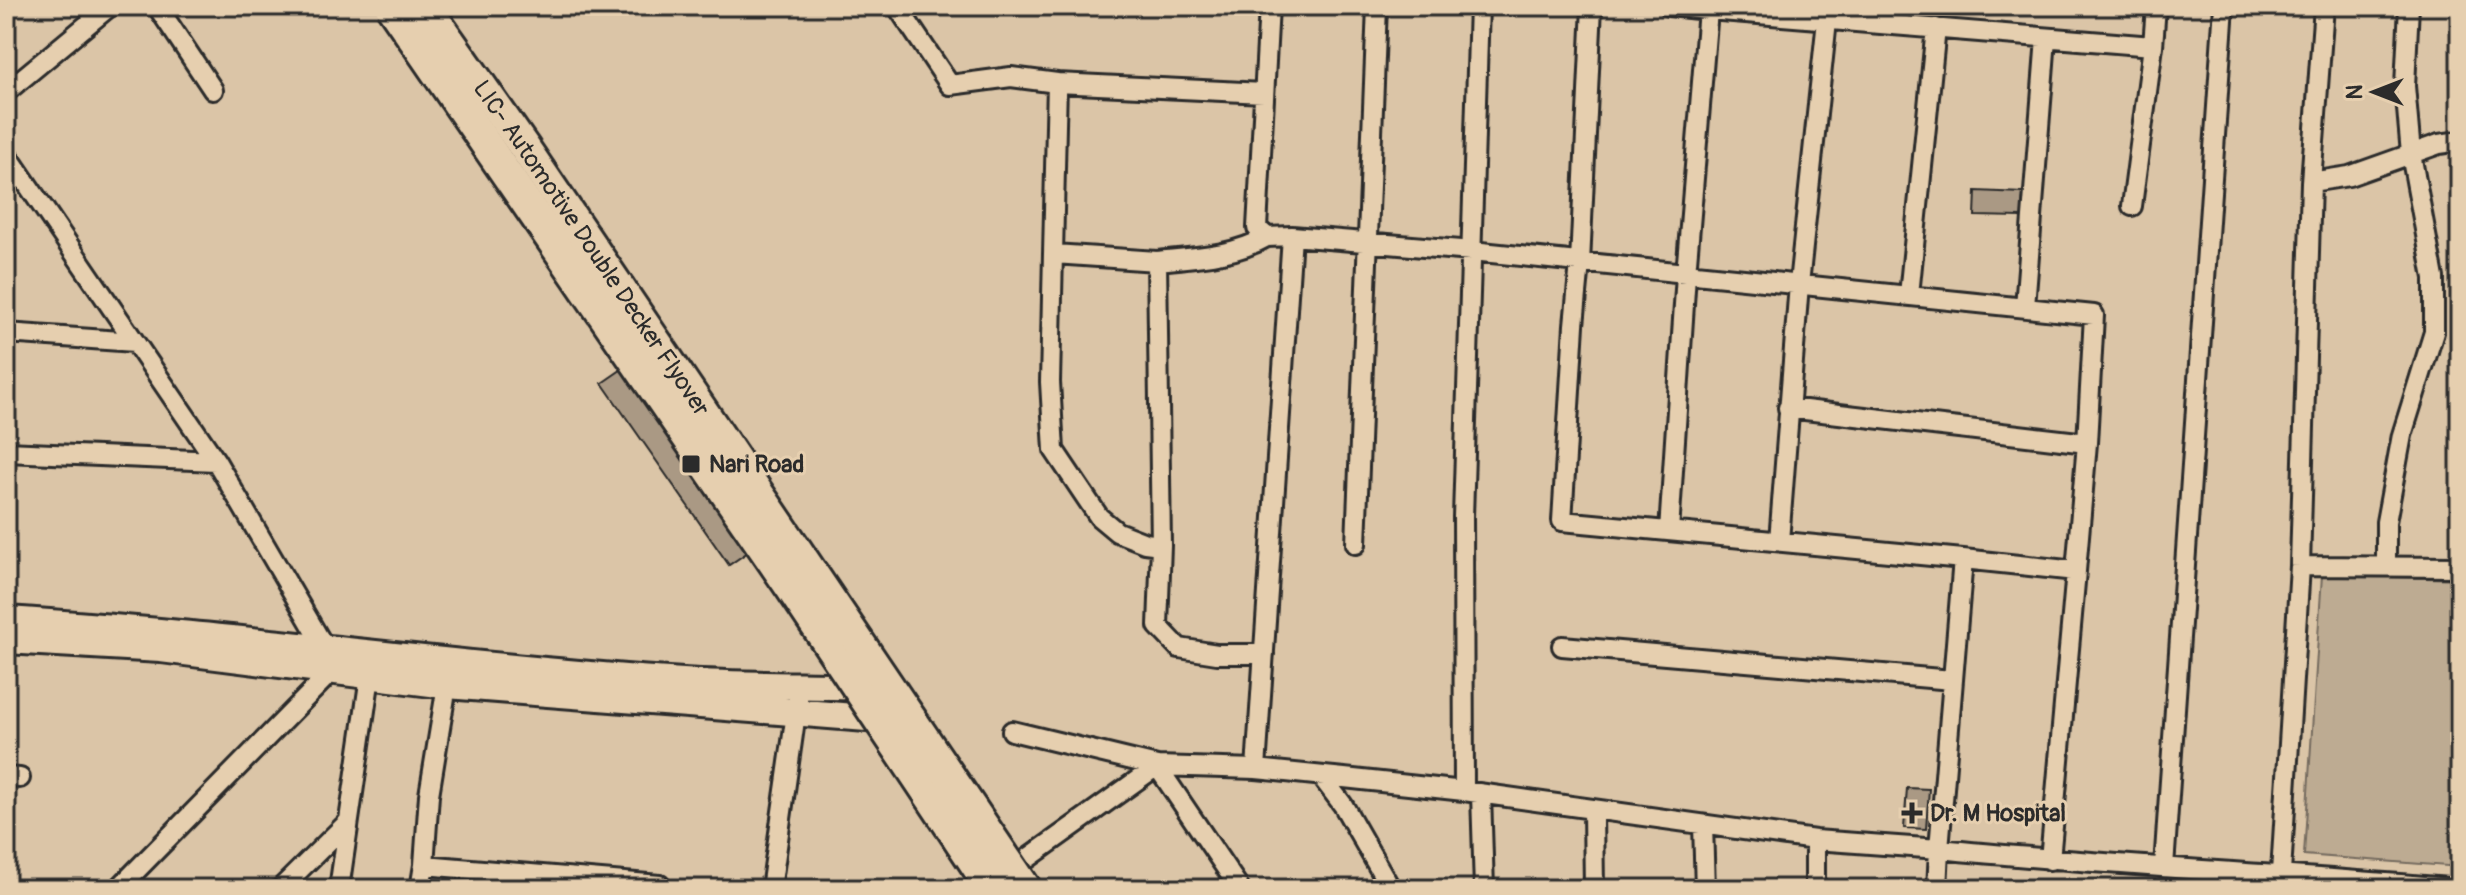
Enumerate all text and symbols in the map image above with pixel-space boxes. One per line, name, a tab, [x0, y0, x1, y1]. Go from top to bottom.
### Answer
north arrow	[2334, 52, 2414, 132]
street label: LIC- Automotive Double Decker Flyover	[467, 75, 716, 422]
text: N	[2341, 84, 2369, 99]
place label: Nari Road	[709, 450, 804, 479]
marker: Nari Road	[680, 453, 702, 475]
place label: Dr. M Hospital	[1930, 799, 2066, 828]
marker: Dr. M Hospital	[1901, 802, 1923, 824]

